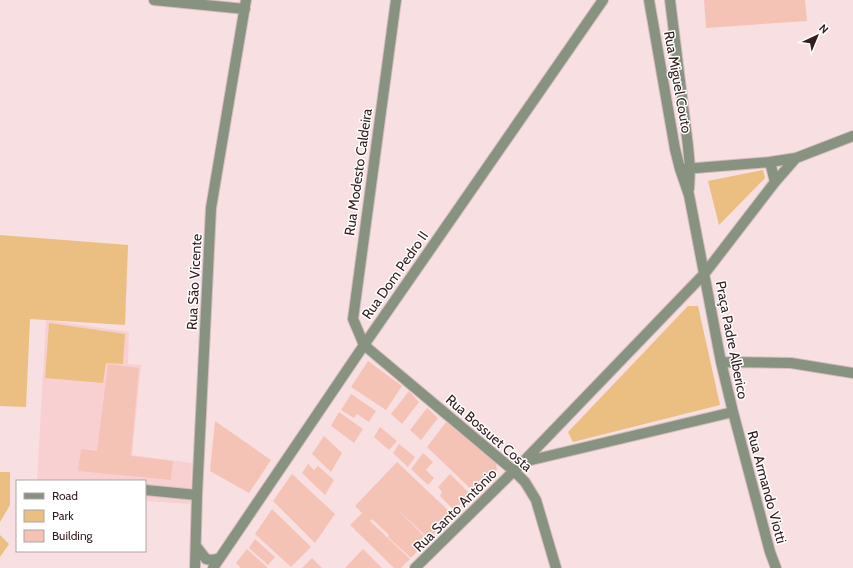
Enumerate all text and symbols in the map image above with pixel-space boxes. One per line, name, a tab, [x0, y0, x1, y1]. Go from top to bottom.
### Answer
north arrow	[797, 16, 837, 56]
text: N	[816, 21, 832, 37]
street label: Rua Miguel Couto	[660, 30, 696, 135]
street label: Rua Modesto Caldeira	[340, 107, 376, 237]
street label: Rua Dom Pedro II	[358, 227, 432, 323]
street label: Rua São Vicente	[182, 233, 206, 331]
street label: Praça Padre Alberico	[712, 279, 752, 401]
street label: Rua Bossuet Costa	[442, 390, 536, 476]
street label: Rua Armando Viotti	[743, 429, 791, 545]
street label: Rua Santo Antônio	[409, 464, 501, 556]
legend	[16, 480, 146, 552]
text: Road	[52, 488, 78, 503]
text: Park	[52, 508, 74, 523]
text: Building	[52, 528, 94, 543]

